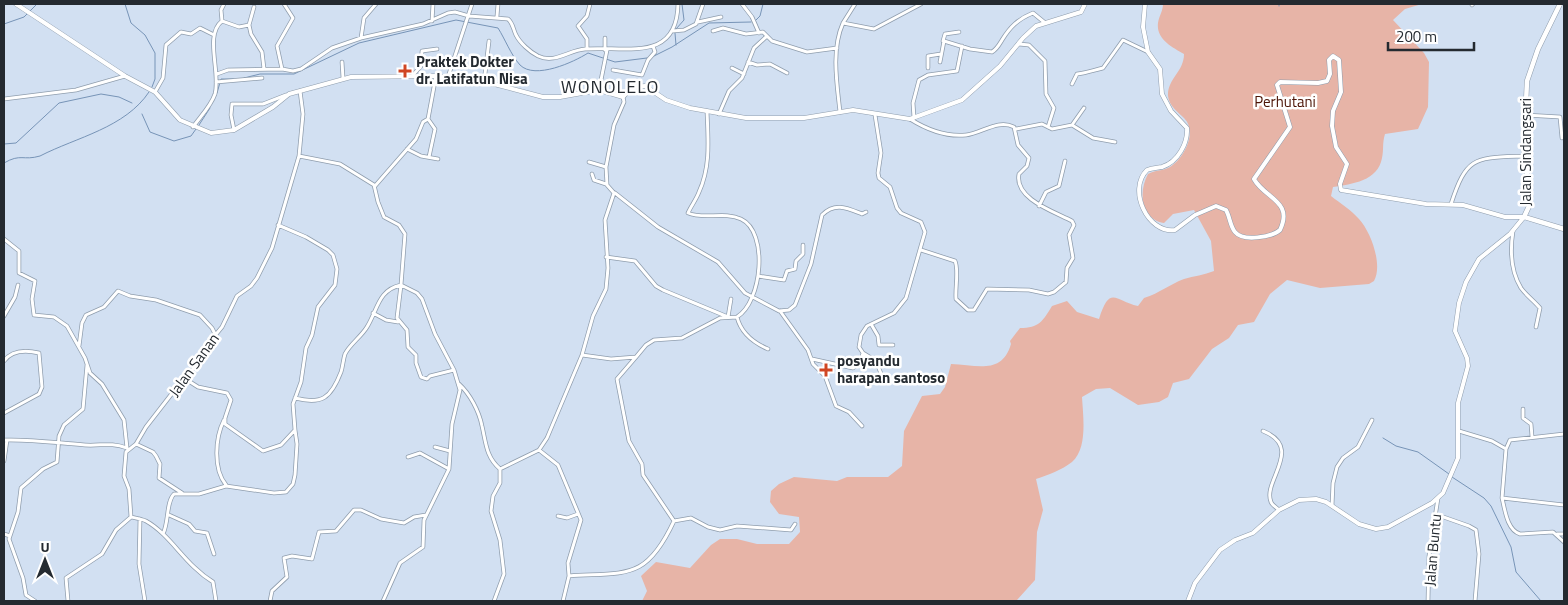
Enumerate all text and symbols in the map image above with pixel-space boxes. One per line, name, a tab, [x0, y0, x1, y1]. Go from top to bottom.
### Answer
scale bar	[1388, 20, 1474, 52]
text: 200 m	[1396, 25, 1437, 48]
place label: Praktek Dokter dr. Latifatun Nisa	[416, 50, 528, 90]
marker: Praktek Dokter dr. Latifatun Nisa	[398, 64, 412, 78]
district label: WONOLELO	[561, 73, 659, 100]
park label: Perhutani	[1254, 90, 1316, 113]
street label: Jalan Sindangsari	[1514, 98, 1537, 206]
street label: Jalan Sanan	[163, 328, 224, 401]
place label: posyandu harapan santoso	[837, 349, 945, 389]
marker: posyandu harapan santoso	[819, 363, 833, 377]
street label: Jalan Buntu	[1418, 513, 1447, 587]
north arrow	[20, 535, 70, 585]
text: U	[40, 536, 50, 557]

